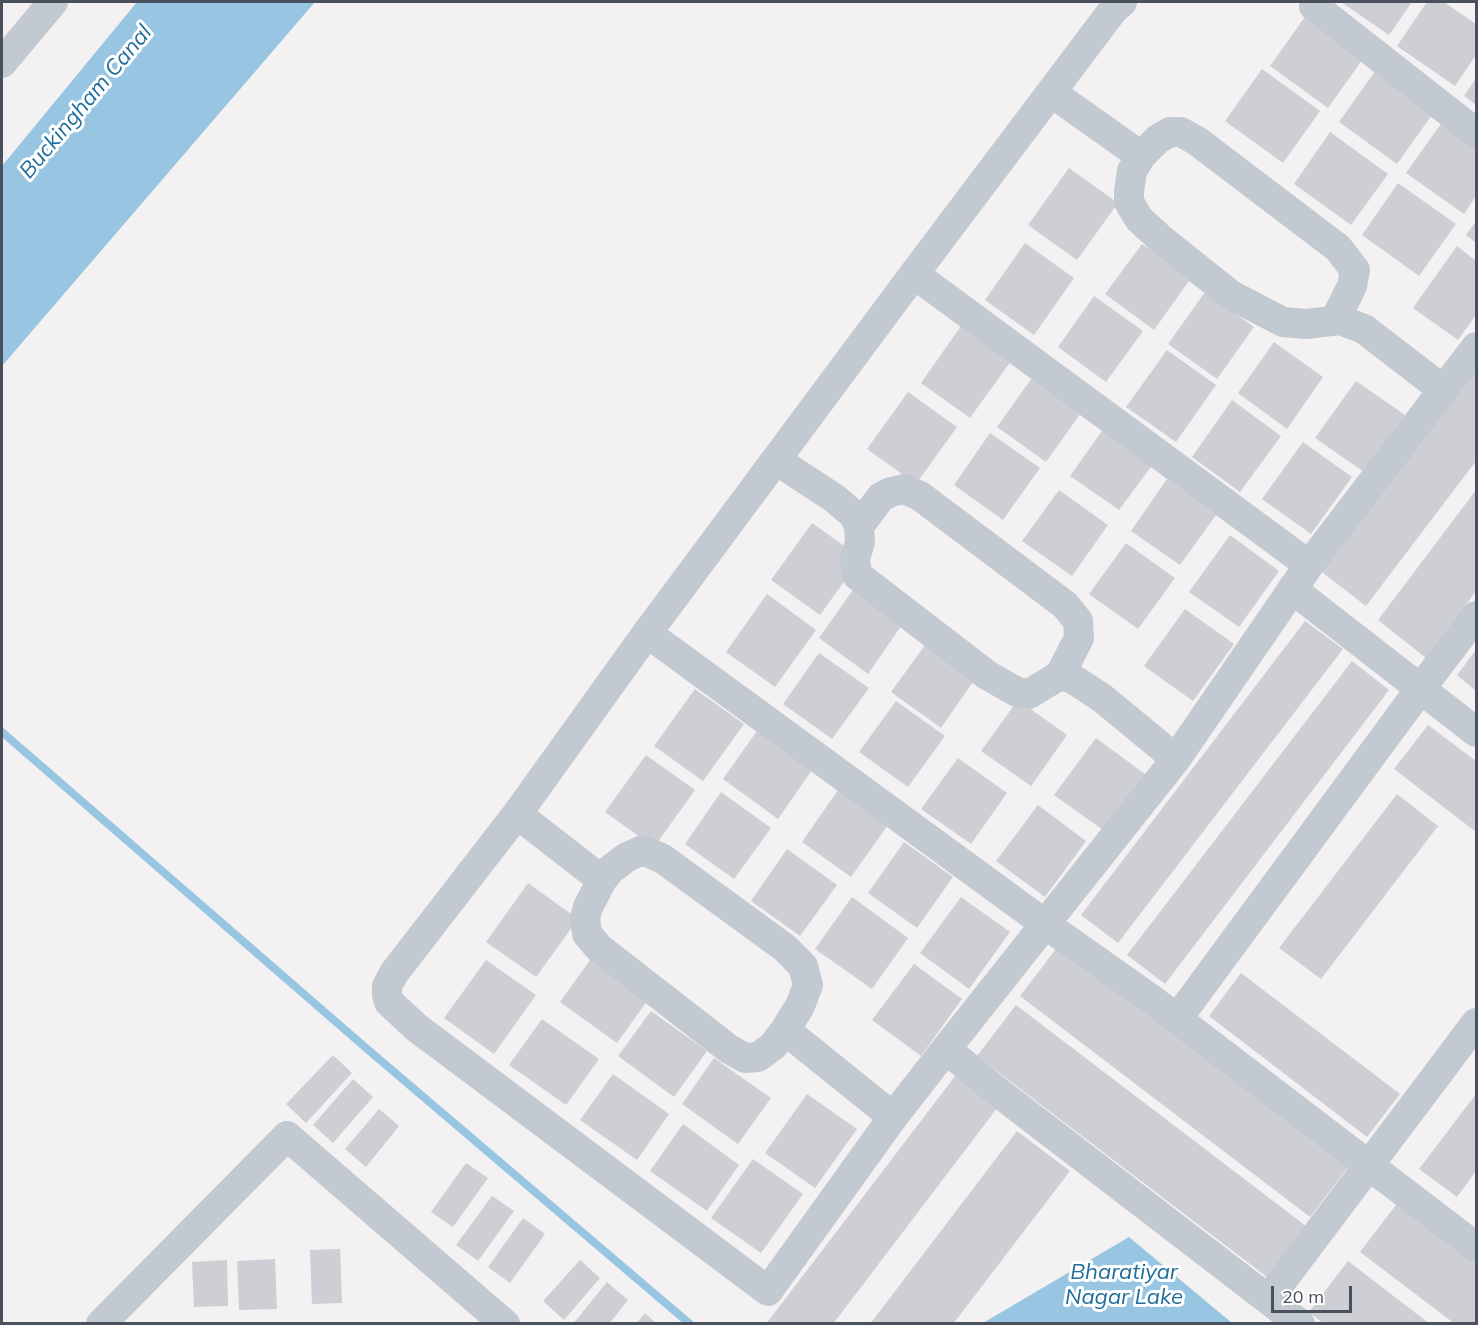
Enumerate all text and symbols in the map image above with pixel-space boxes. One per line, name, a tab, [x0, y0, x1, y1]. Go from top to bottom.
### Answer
water label: Buckingham Canal	[14, 20, 158, 184]
water label: Bharatiyar Nagar Lake	[1065, 1259, 1183, 1310]
scale bar	[1274, 1274, 1355, 1312]
text: 20 m	[1282, 1285, 1324, 1308]

